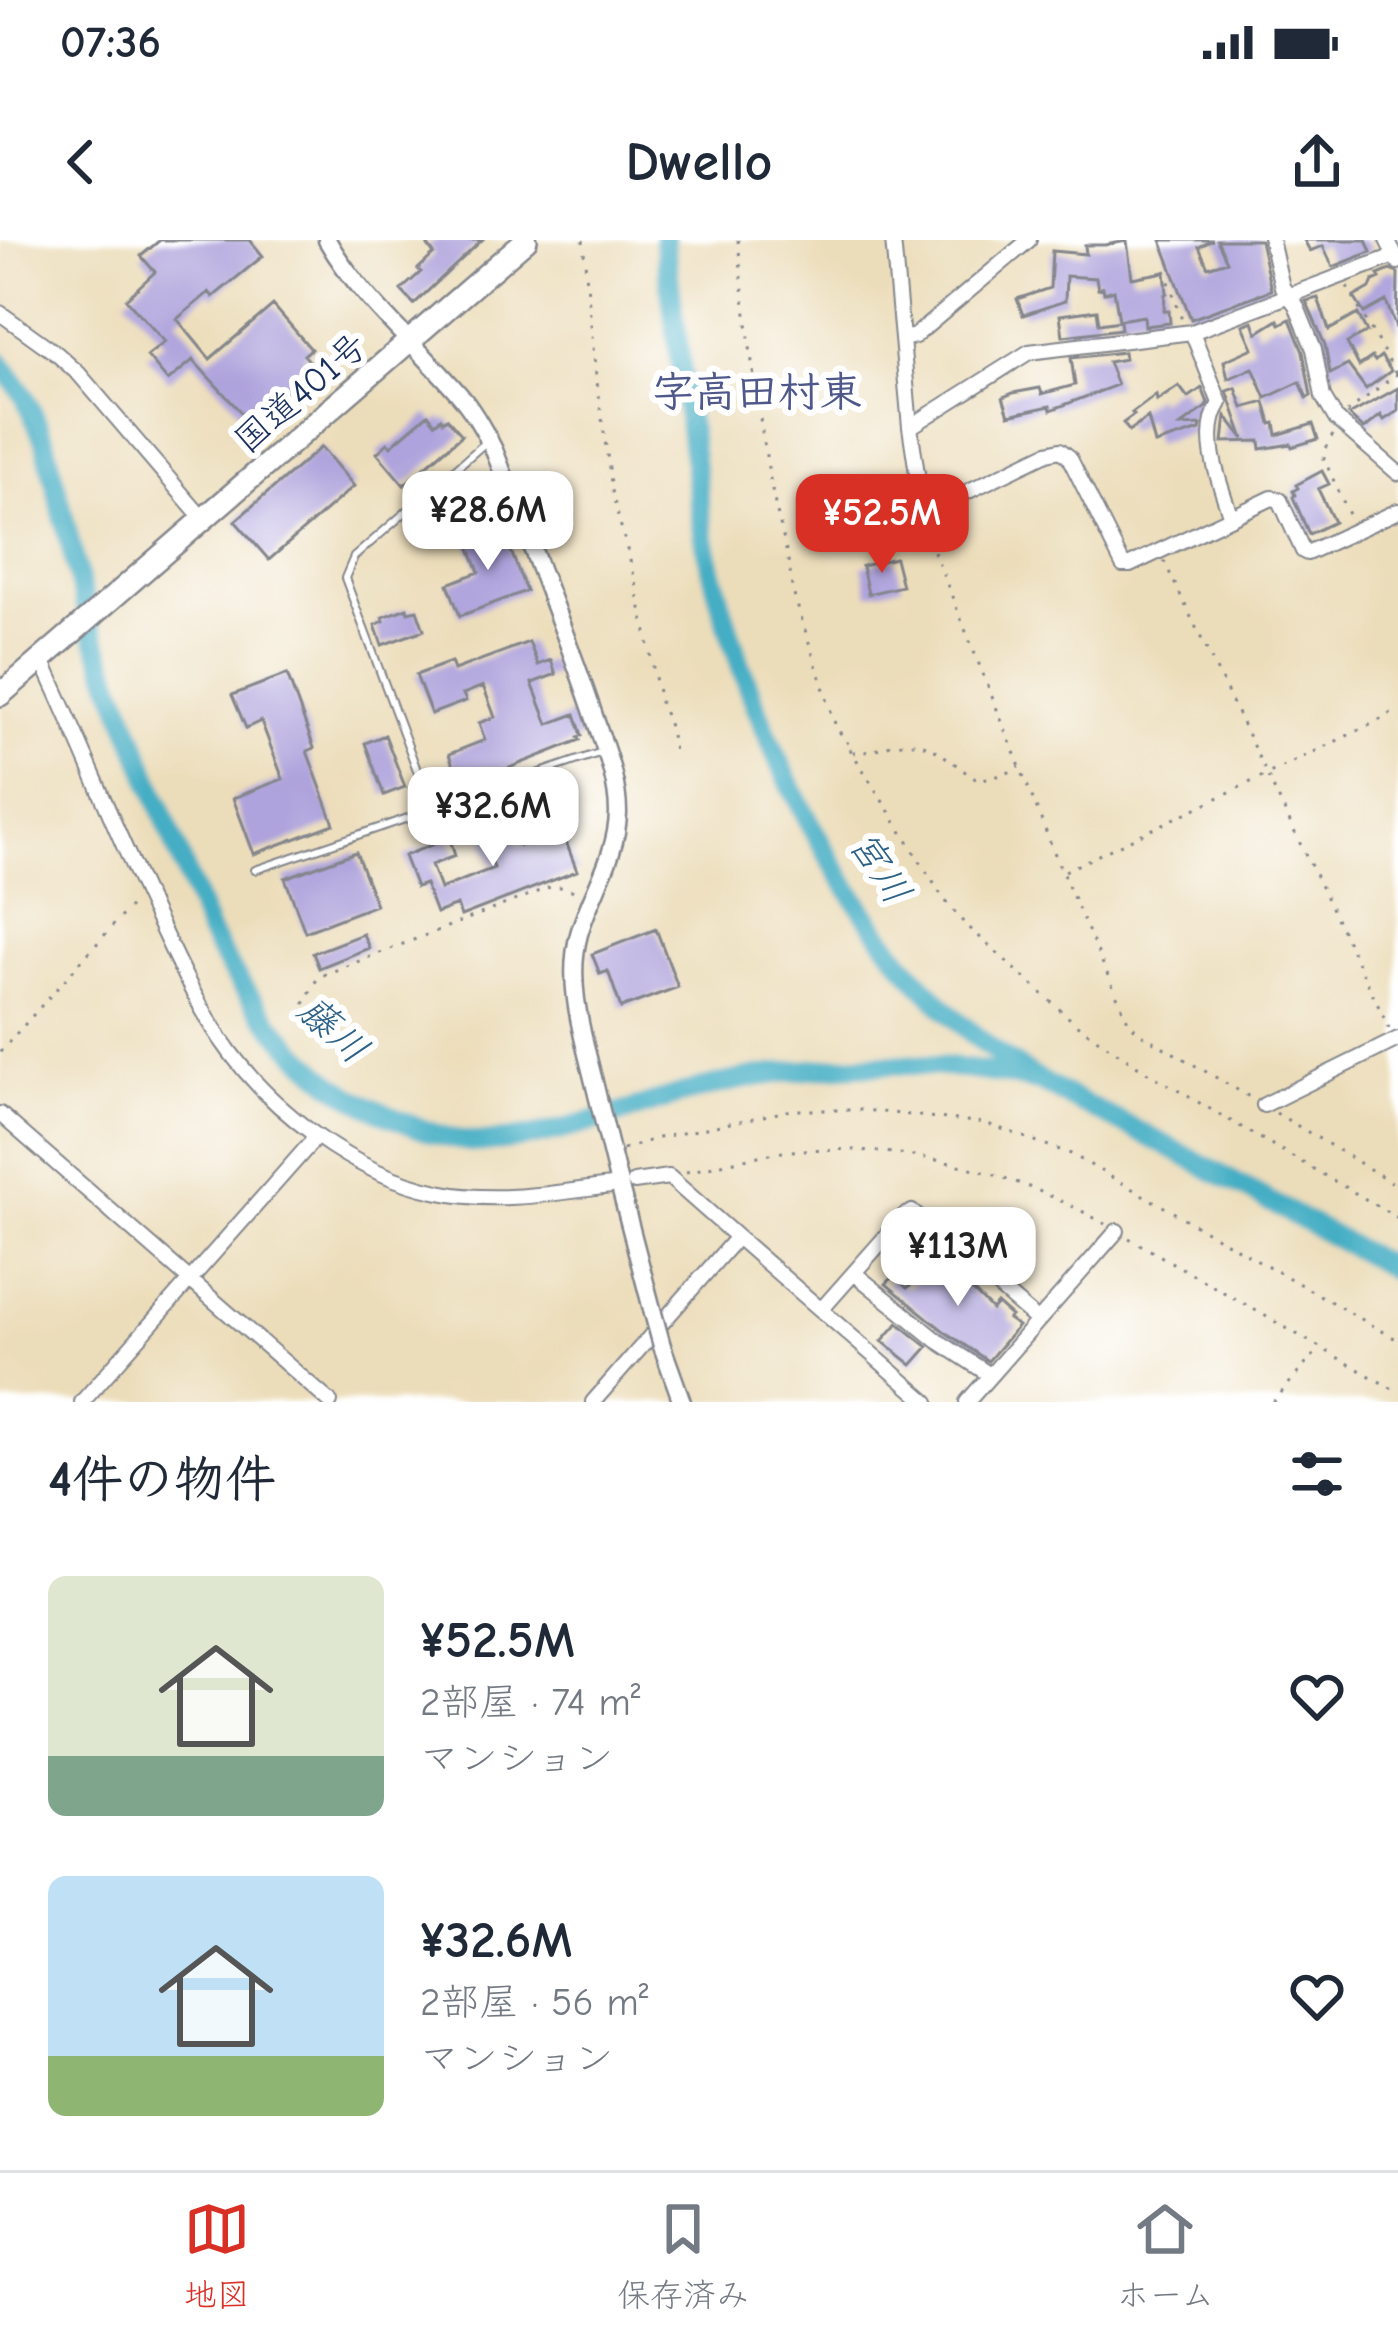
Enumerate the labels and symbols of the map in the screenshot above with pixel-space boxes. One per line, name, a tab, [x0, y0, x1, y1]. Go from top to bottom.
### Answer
street label: 国道401号	[227, 325, 375, 462]
district label: 字高田村東	[652, 368, 862, 417]
pin: ¥28.6M	[390, 471, 586, 573]
pin: ¥52.5M	[784, 474, 980, 576]
pin: ¥32.6M	[395, 767, 591, 869]
water label: 宮川	[840, 823, 920, 913]
water label: 藤川	[289, 987, 377, 1073]
pin: ¥113M	[874, 1207, 1042, 1309]

